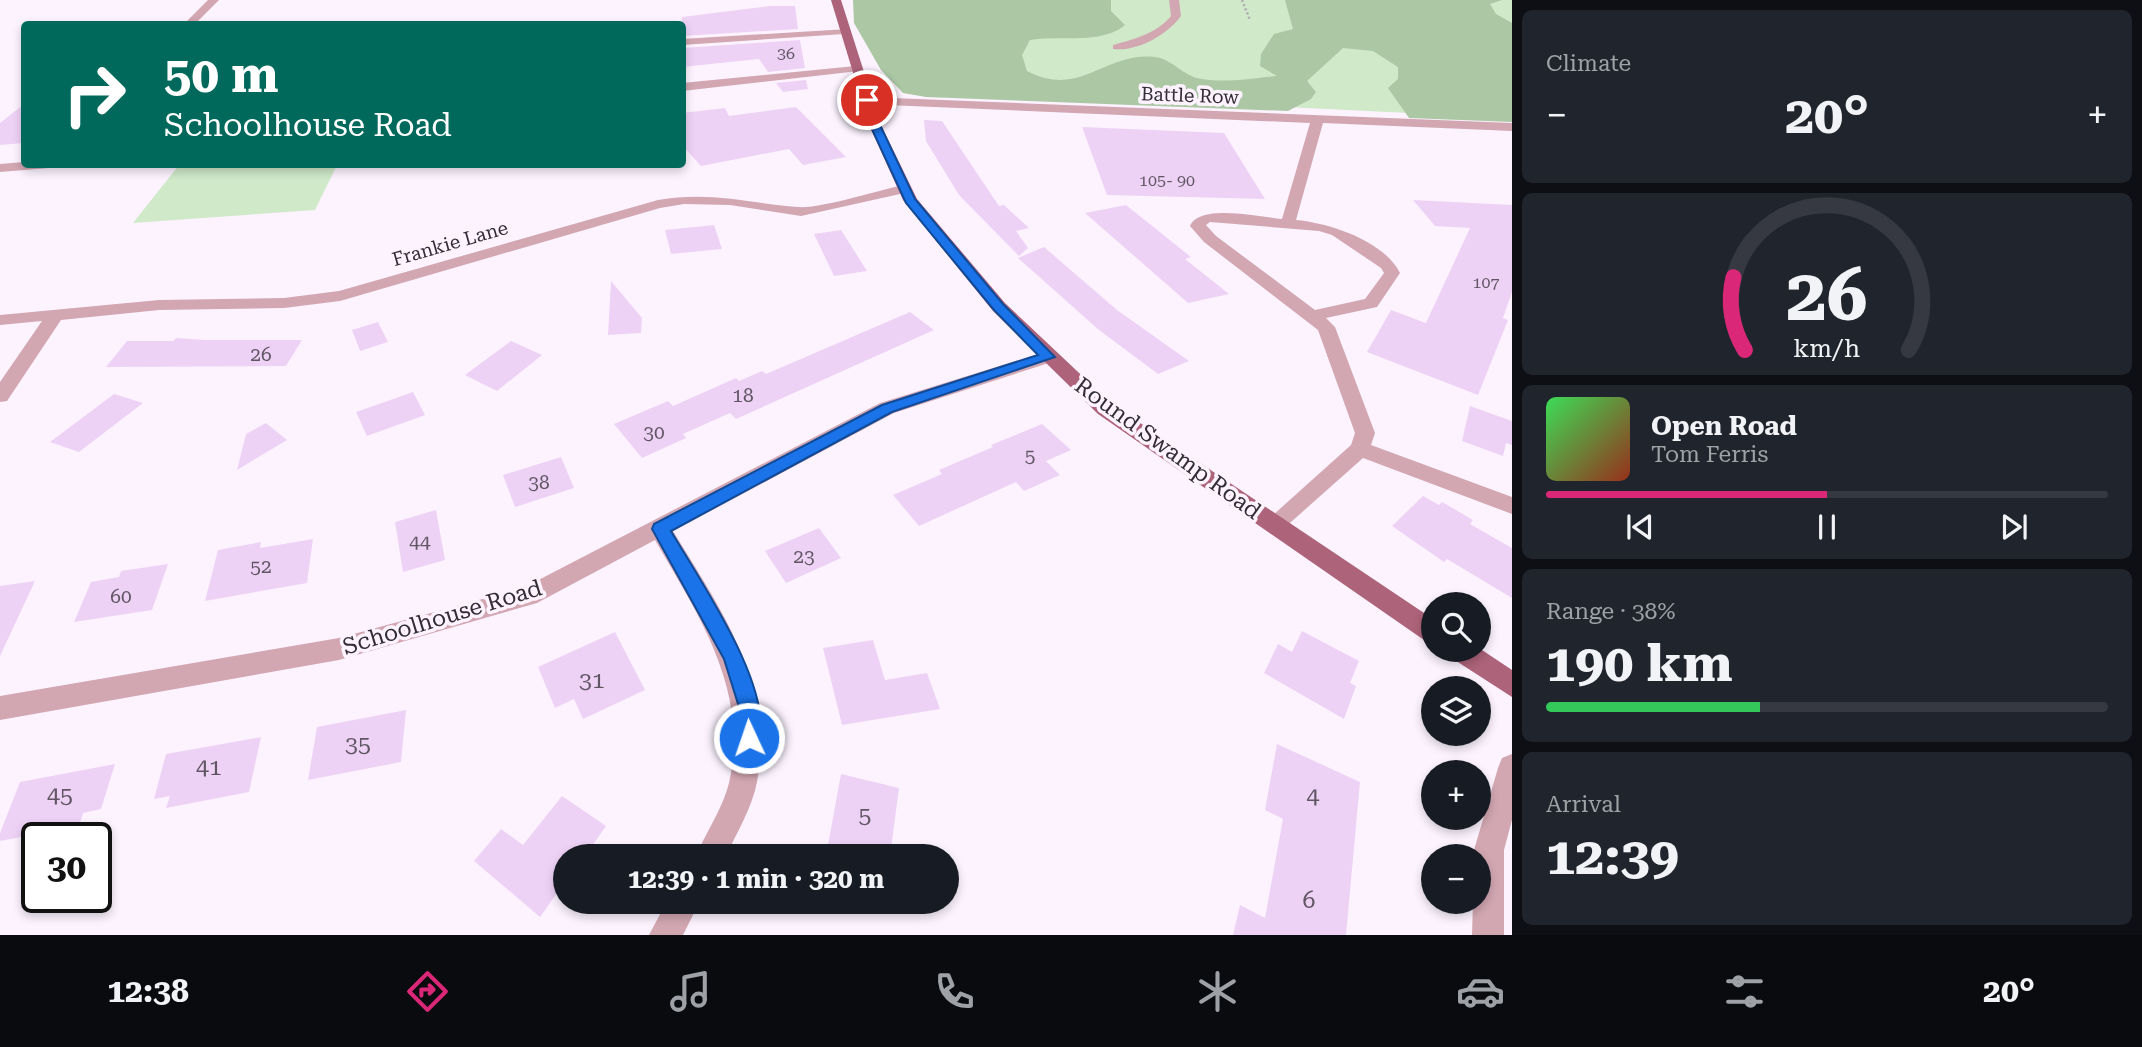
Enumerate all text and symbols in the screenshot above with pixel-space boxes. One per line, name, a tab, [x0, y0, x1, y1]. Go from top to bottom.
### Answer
house number: 36	[777, 44, 795, 63]
text: 50 m	[164, 47, 279, 104]
icon: right	[49, 49, 140, 140]
text: Climate	[1546, 50, 1631, 77]
pin	[837, 70, 897, 130]
icon: arrive	[848, 81, 886, 119]
street label: Battle Row	[1141, 82, 1240, 109]
text: 20°	[1785, 85, 1869, 146]
text: −	[1546, 93, 1567, 137]
text: +	[2087, 93, 2108, 137]
text: Schoolhouse Road	[164, 106, 452, 144]
house number: 105- 90	[1139, 171, 1195, 190]
street label: Frankie Lane	[390, 216, 511, 271]
text: 26	[1786, 254, 1868, 339]
house number: 107	[1473, 273, 1499, 292]
text: km/h	[1794, 334, 1860, 363]
house number: 26	[250, 343, 272, 366]
street label: Round Swamp Road	[1069, 372, 1266, 525]
house number: 18	[732, 384, 754, 407]
text: Open Road	[1651, 411, 1797, 441]
house number: 30	[643, 421, 665, 444]
text: Tom Ferris	[1651, 441, 1768, 468]
house number: 5	[1025, 444, 1035, 467]
house number: 38	[528, 471, 550, 494]
icon: previous	[1621, 508, 1659, 546]
icon: pause	[1808, 508, 1846, 546]
icon: next	[1995, 508, 2033, 546]
house number: 44	[409, 530, 431, 553]
house number: 23	[793, 545, 815, 568]
house number: 52	[250, 555, 272, 578]
street label: Schoolhouse Road	[339, 574, 545, 661]
house number: 60	[110, 585, 132, 608]
map controls	[1421, 592, 1491, 914]
button: search	[1421, 592, 1491, 662]
text: Range · 38%	[1546, 598, 1675, 625]
text: 190 km	[1546, 633, 1733, 694]
house number: 31	[579, 667, 605, 694]
button: layers	[1421, 676, 1491, 746]
position arrow	[712, 701, 786, 775]
house number: 35	[345, 731, 371, 758]
house number: 41	[196, 754, 222, 781]
button: +	[1421, 760, 1491, 830]
house number: 45	[47, 782, 73, 809]
house number: 4	[1307, 783, 1320, 810]
text: Arrival	[1546, 791, 1621, 818]
house number: 5	[859, 802, 871, 829]
speed limit sign: 30	[21, 822, 112, 913]
text: 12:39	[1546, 826, 1679, 887]
button: −	[1421, 844, 1491, 914]
text: 12:39 · 1 min · 320 m	[628, 864, 884, 894]
house number: 6	[1303, 887, 1316, 914]
icon: directions	[403, 967, 452, 1016]
icon: music	[666, 967, 715, 1016]
icon: phone	[930, 967, 979, 1016]
icon: climate	[1193, 967, 1242, 1016]
icon: car	[1456, 967, 1505, 1016]
icon: filters	[1720, 967, 1769, 1016]
text: 12:38	[107, 972, 189, 1010]
text: 20°	[1983, 972, 2035, 1010]

